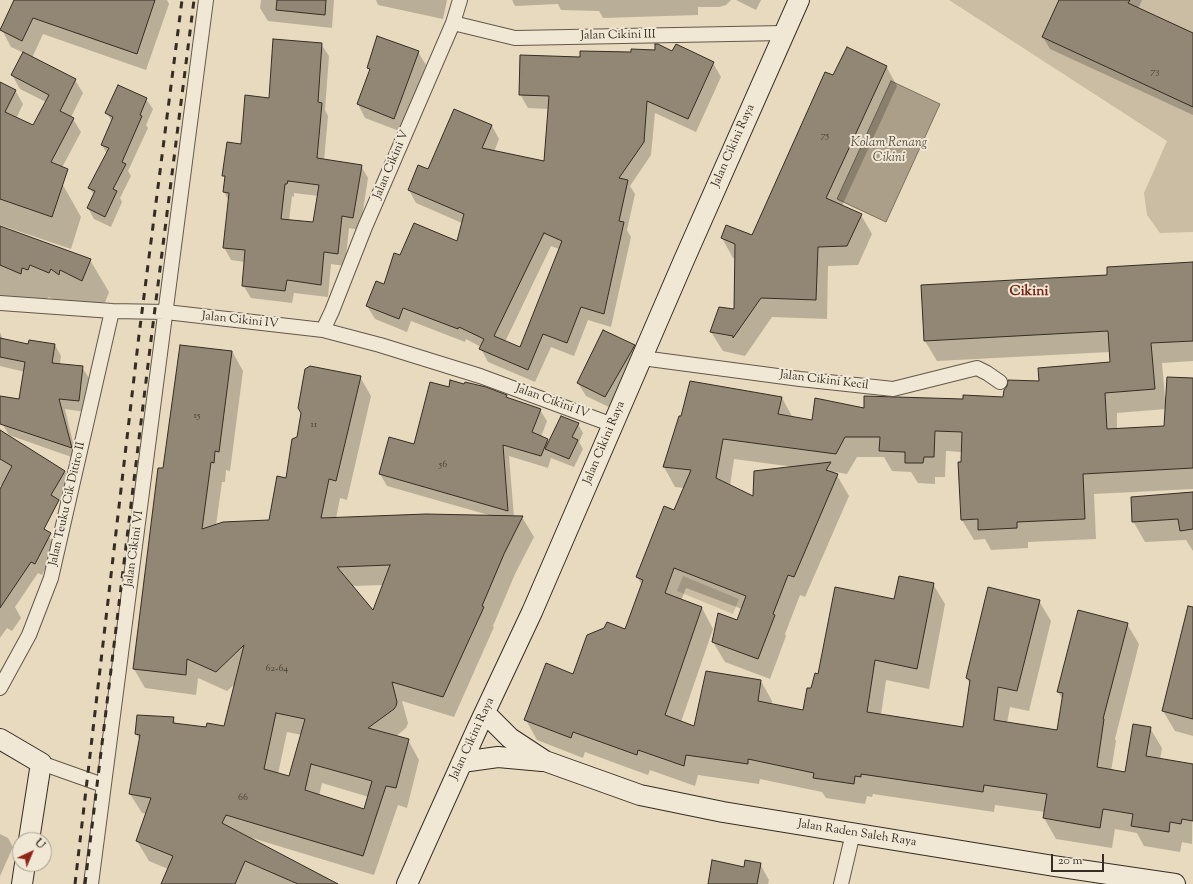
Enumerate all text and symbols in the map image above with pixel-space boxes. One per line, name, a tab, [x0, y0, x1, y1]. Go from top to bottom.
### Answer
street label: Jalan Cikini III	[580, 28, 656, 44]
house number: 73	[1150, 66, 1160, 78]
street label: Jalan Cikini Raya	[709, 102, 759, 190]
street label: Jalan Cikini V	[371, 129, 413, 201]
house number: 75	[821, 130, 829, 142]
water label: Kolam Renang Cikini	[851, 136, 927, 167]
district label: Cikini	[1010, 285, 1048, 301]
street label: Jalan Cikini IV	[201, 310, 279, 332]
street label: Jalan Cikini Kecil	[779, 368, 869, 394]
street label: Jalan Cikini IV	[513, 382, 591, 422]
street label: Jalan Cikini Raya	[581, 399, 629, 487]
house number: 15	[194, 410, 200, 422]
house number: 11	[311, 419, 317, 431]
street label: Jalan Teuku Cik Ditiro II	[47, 441, 89, 567]
house number: 56	[439, 459, 447, 471]
street label: Jalan Cikini VI	[123, 510, 147, 588]
house number: 62-64	[266, 663, 288, 675]
street label: Jalan Cikini Raya	[448, 696, 498, 782]
house number: 66	[238, 792, 248, 804]
street label: Jalan Raden Saleh Raya	[797, 818, 917, 850]
north arrow	[12, 832, 52, 872]
text: U	[31, 835, 48, 853]
scale bar	[1053, 846, 1106, 872]
text: 20 m	[1058, 852, 1082, 870]

